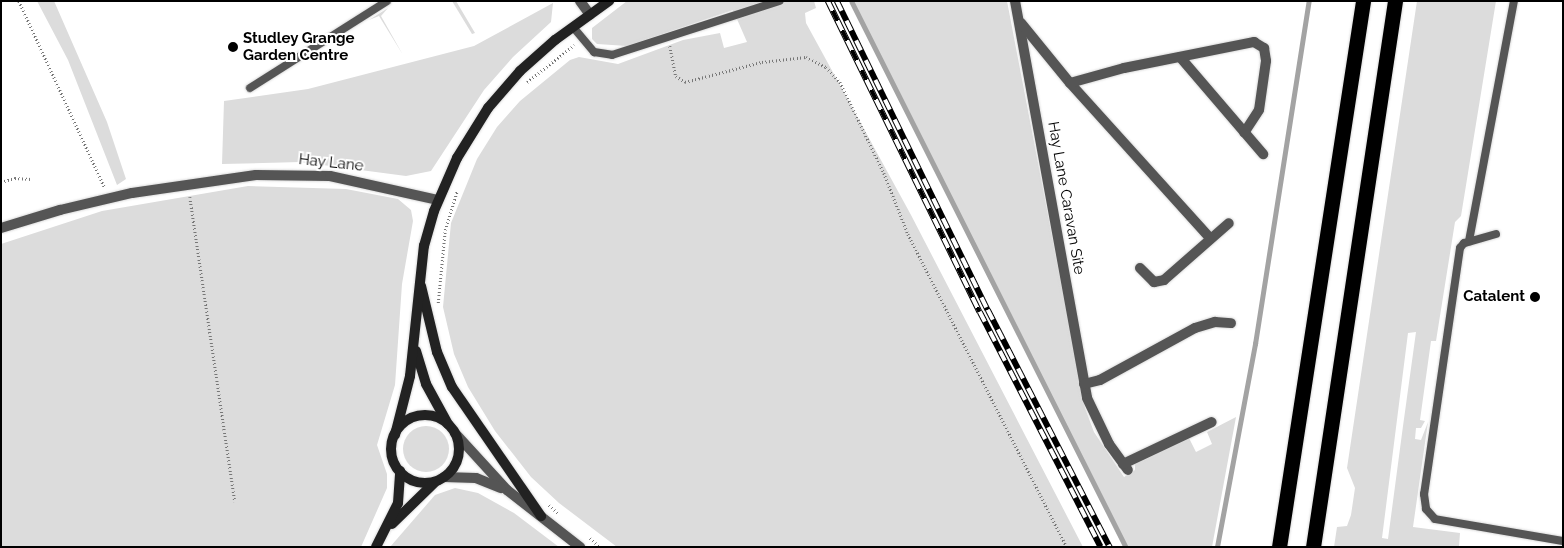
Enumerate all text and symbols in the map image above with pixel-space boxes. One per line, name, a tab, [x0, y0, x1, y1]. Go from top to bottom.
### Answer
place label: Studley Grange Garden Centre	[243, 29, 355, 64]
marker: Studley Grange Garden Centre	[227, 41, 239, 53]
street label: Hay Lane Caravan Site	[1044, 120, 1088, 276]
street label: Hay Lane	[298, 151, 364, 175]
place label: Catalent	[1463, 288, 1525, 306]
marker: Catalent	[1529, 291, 1541, 303]

